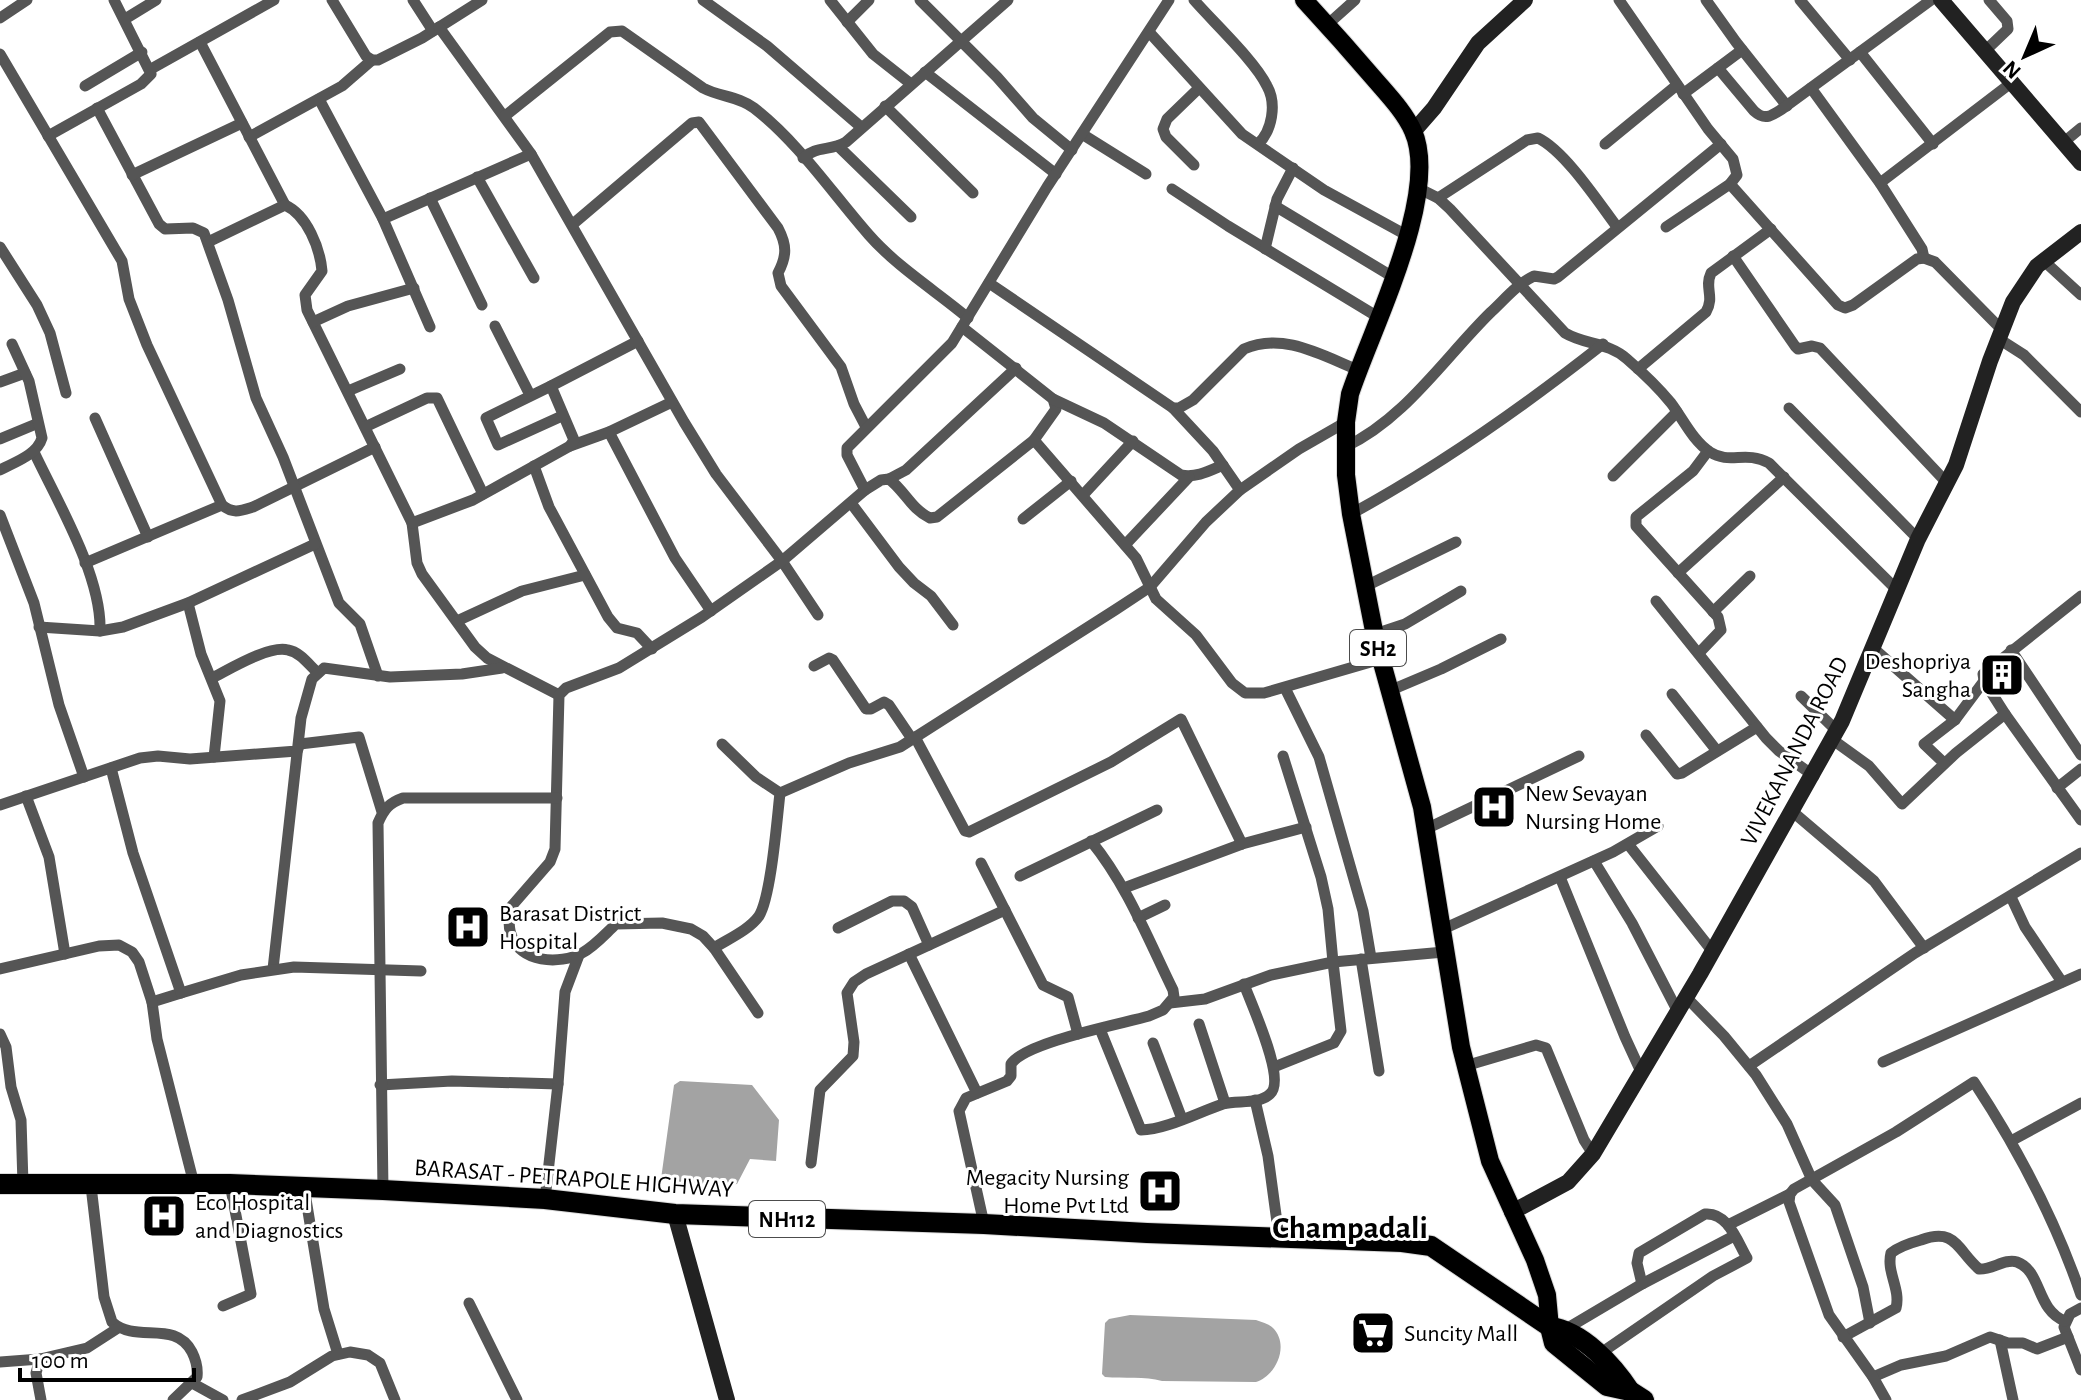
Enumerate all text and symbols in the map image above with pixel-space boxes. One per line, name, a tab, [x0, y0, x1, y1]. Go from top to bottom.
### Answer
north arrow	[1985, 16, 2065, 96]
text: N	[1999, 56, 2025, 83]
road number: SH2	[1350, 630, 1406, 666]
place label: Deshopriya Sangha	[1865, 650, 1971, 702]
building icon: Deshopriya Sangha	[1978, 651, 2026, 699]
street label: VIVEKANANDA ROAD	[1737, 653, 1853, 850]
place label: New Sevayan Nursing Home	[1525, 782, 1661, 834]
hospital icon: New Sevayan Nursing Home	[1470, 783, 1518, 831]
place label: Barasat District Hospital	[499, 902, 642, 954]
hospital icon: Barasat District Hospital	[444, 903, 492, 951]
street label: BARASAT - PETRAPOLE HIGHWAY	[413, 1156, 735, 1202]
place label: Megacity Nursing Home Pvt Ltd	[966, 1166, 1129, 1218]
hospital icon: Megacity Nursing Home Pvt Ltd	[1136, 1167, 1184, 1215]
place label: Eco Hospital and Diagnostics	[195, 1191, 343, 1243]
hospital icon: Eco Hospital and Diagnostics	[140, 1192, 188, 1240]
road number: NH112	[749, 1201, 825, 1237]
district label: Champadali	[1272, 1212, 1428, 1244]
supermarket icon: Suncity Mall	[1349, 1309, 1397, 1357]
place label: Suncity Mall	[1404, 1322, 1518, 1346]
scale bar	[20, 1332, 194, 1382]
text: 100 m	[32, 1349, 89, 1373]

